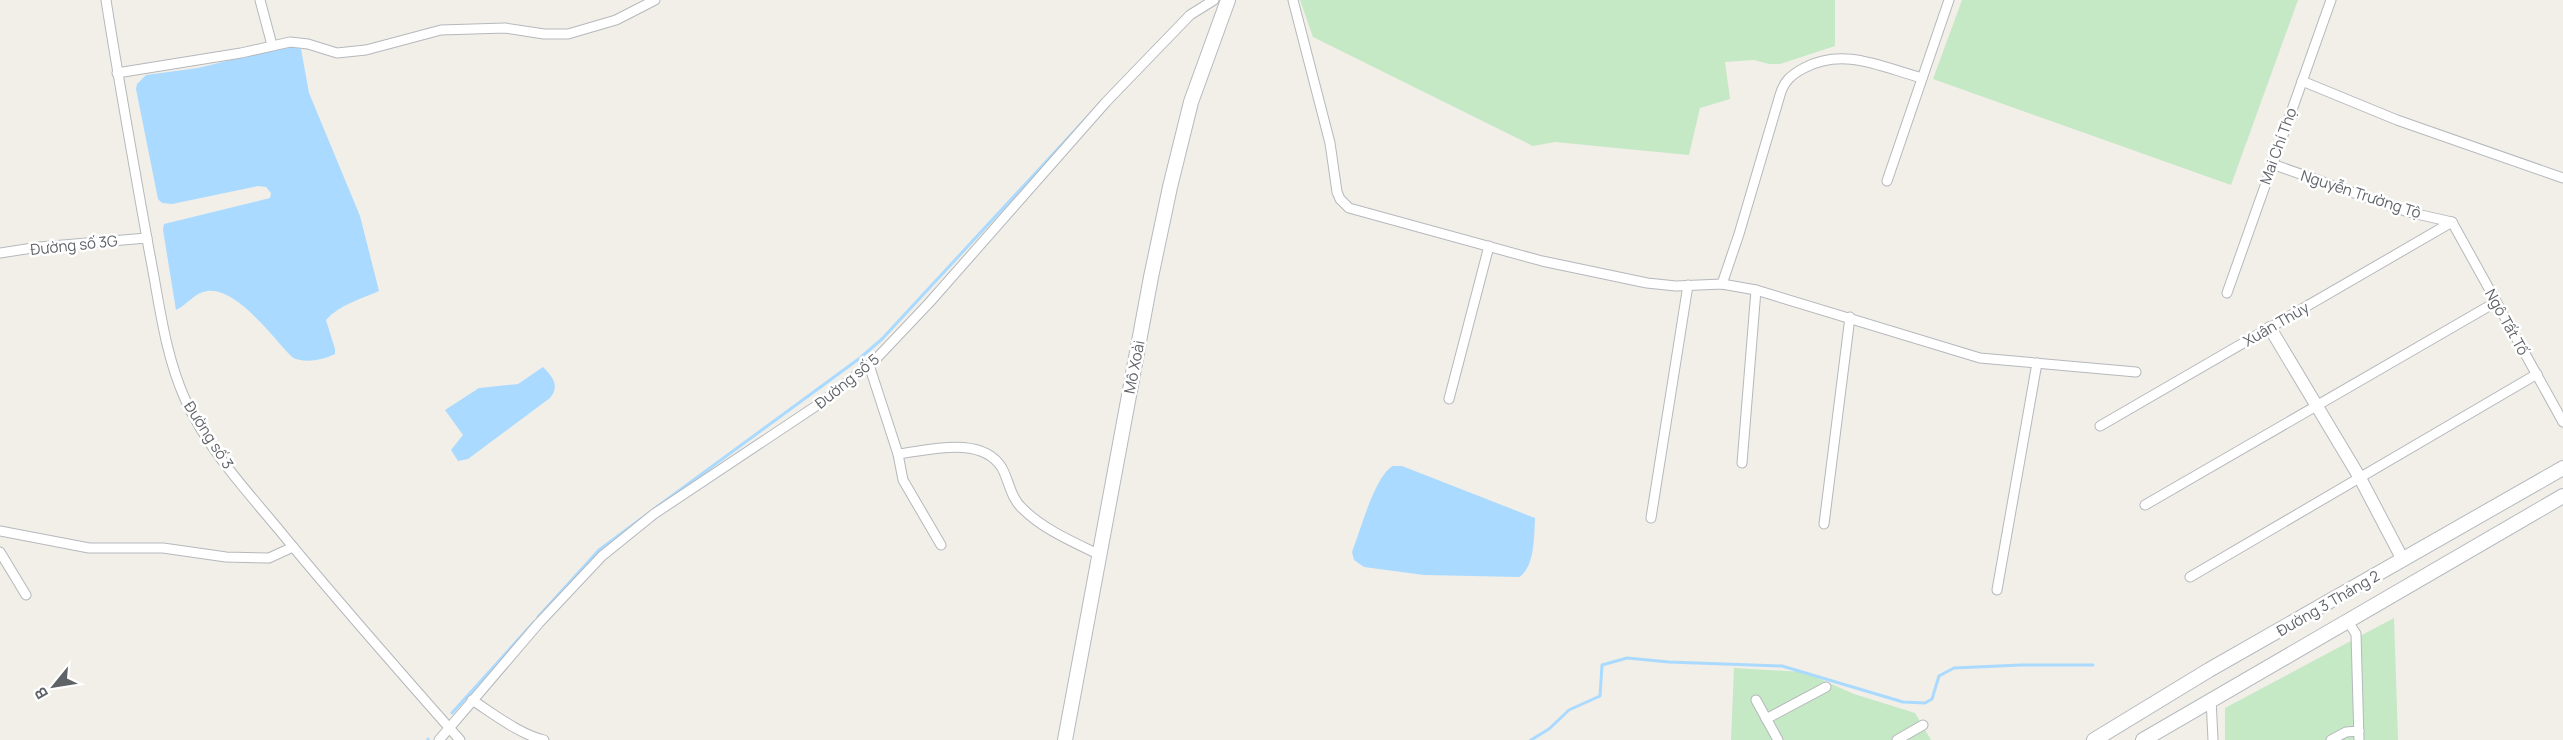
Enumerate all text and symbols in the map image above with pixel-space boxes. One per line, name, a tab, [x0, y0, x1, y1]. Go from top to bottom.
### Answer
street label: Mai Chí Thọ	[2254, 105, 2302, 187]
street label: Nguyễn Trường Tộ	[2298, 165, 2424, 223]
street label: Đường số 3G	[29, 230, 119, 260]
street label: Ngô Tất Tố	[2480, 285, 2534, 359]
street label: Xuân Thủy	[2239, 297, 2313, 351]
street label: Mô Xoài	[1119, 339, 1149, 395]
street label: Đường số 5	[810, 349, 884, 413]
street label: Đường số 3	[179, 397, 239, 473]
street label: Đường 3 Tháng 2	[2273, 565, 2383, 641]
north arrow	[24, 656, 84, 716]
text: B	[29, 684, 53, 703]

